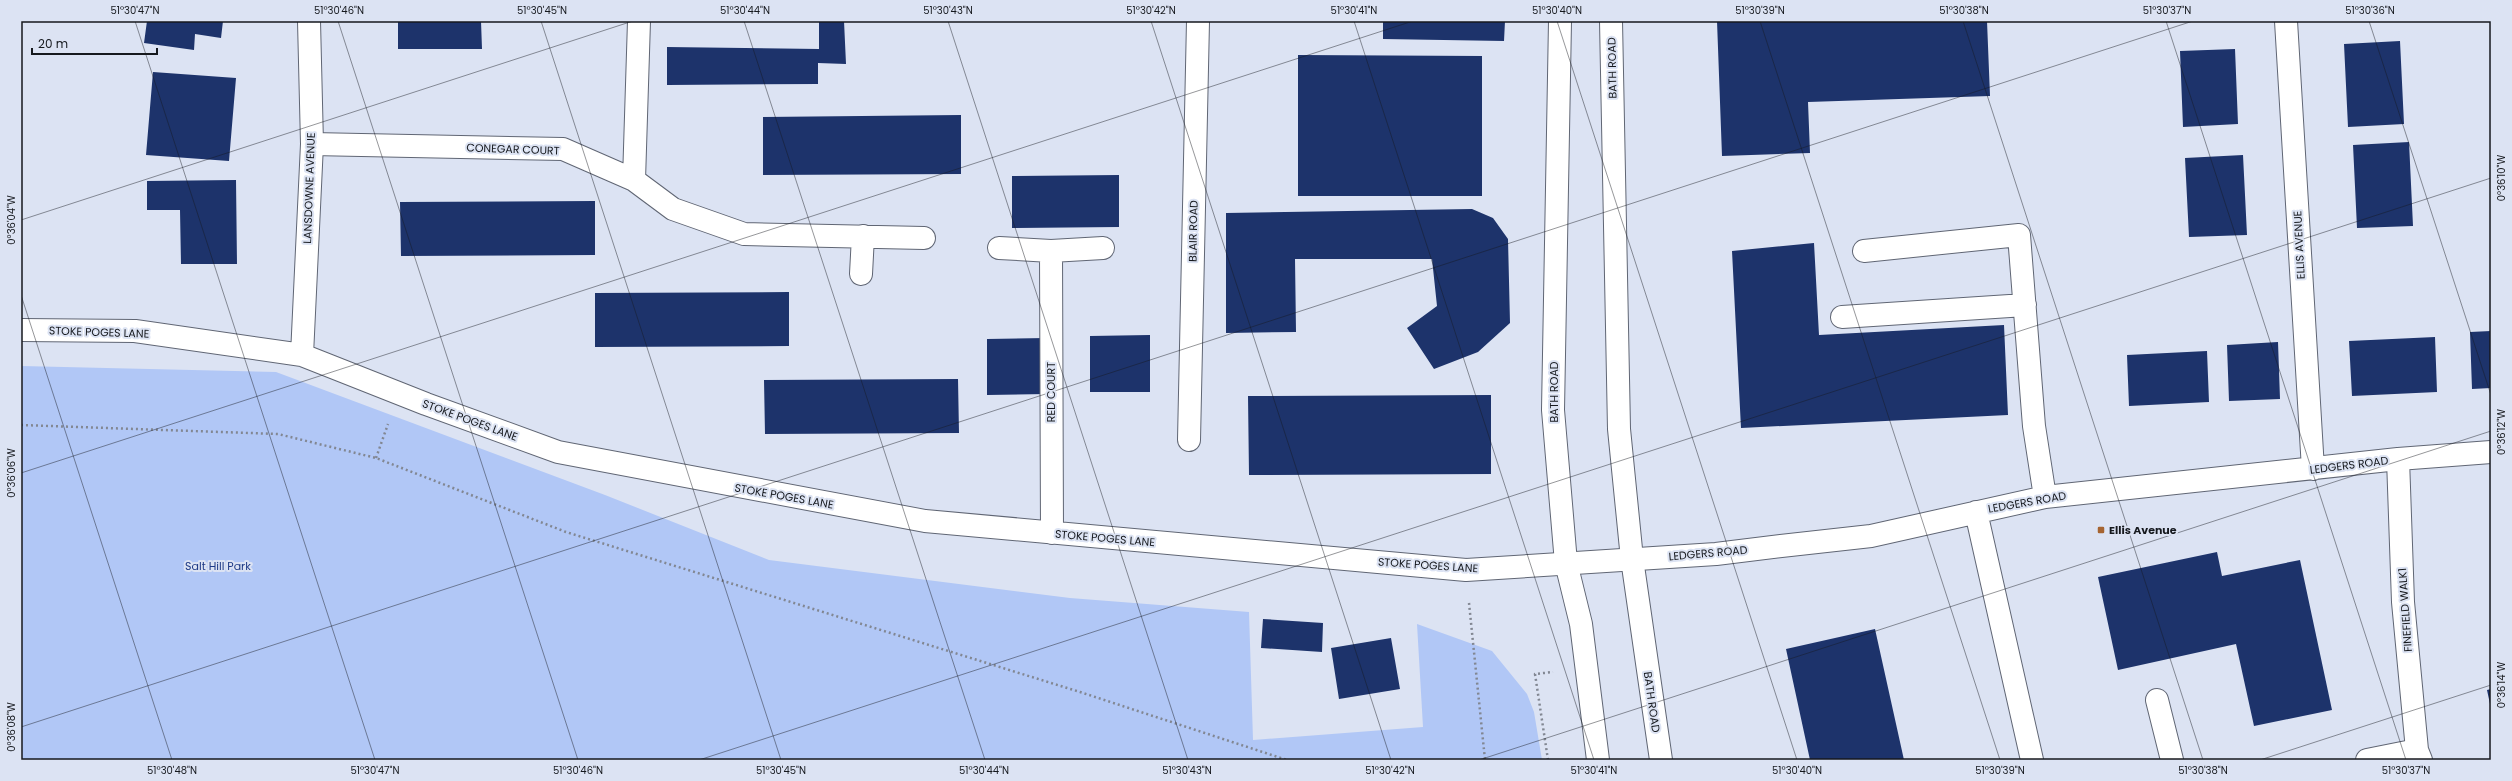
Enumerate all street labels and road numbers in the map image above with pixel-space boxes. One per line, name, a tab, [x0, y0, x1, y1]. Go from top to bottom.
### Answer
street label: BATH ROAD	[1603, 37, 1621, 99]
street label: LANSDOWNE AVENUE	[299, 132, 319, 244]
street label: CONEGAR COURT	[466, 139, 560, 159]
street label: BLAIR ROAD	[1184, 200, 1202, 262]
street label: ELLIS AVENUE	[2289, 210, 2309, 280]
street label: STOKE POGES LANE	[49, 322, 149, 342]
street label: BATH ROAD	[1546, 361, 1562, 423]
street label: RED COURT	[1043, 362, 1059, 422]
street label: STOKE POGES LANE	[420, 395, 520, 445]
street label: LEDGERS ROAD	[2309, 452, 2389, 478]
street label: STOKE POGES LANE	[733, 479, 835, 513]
street label: LEDGERS ROAD	[1987, 487, 2067, 517]
street label: STOKE POGES LANE	[1054, 526, 1156, 550]
street label: LEDGERS ROAD	[1668, 542, 1748, 564]
street label: STOKE POGES LANE	[1377, 554, 1479, 576]
street label: FINEFIELD WALK1	[2394, 568, 2416, 652]
street label: BATH ROAD	[1640, 671, 1664, 734]

